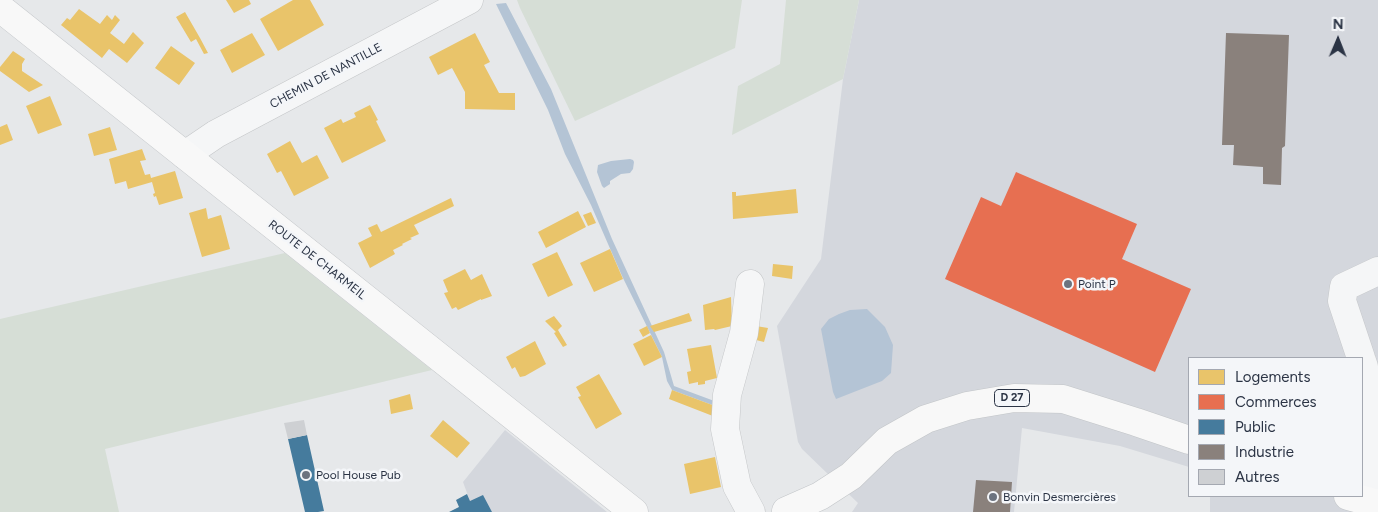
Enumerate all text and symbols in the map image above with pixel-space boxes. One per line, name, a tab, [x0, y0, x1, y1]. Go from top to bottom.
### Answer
north arrow	[1313, 15, 1363, 65]
text: N	[1333, 16, 1344, 33]
street label: CHEMIN DE NANTILLE	[267, 40, 385, 112]
street label: ROUTE DE CHARMEIL	[265, 217, 369, 303]
place label: Point P	[1078, 277, 1116, 291]
marker: Point P	[1062, 278, 1074, 290]
legend	[1188, 357, 1363, 497]
text: Logements	[1235, 368, 1310, 386]
road number: D 27	[994, 389, 1030, 406]
text: Commerces	[1235, 393, 1317, 411]
text: Public	[1235, 418, 1276, 436]
text: Industrie	[1235, 443, 1294, 461]
place label: Pool House Pub	[316, 468, 401, 482]
text: Autres	[1235, 468, 1279, 486]
marker: Pool House Pub	[300, 469, 312, 481]
place label: Bonvin Desmercières	[1003, 490, 1116, 504]
marker: Bonvin Desmercières	[987, 491, 999, 503]

